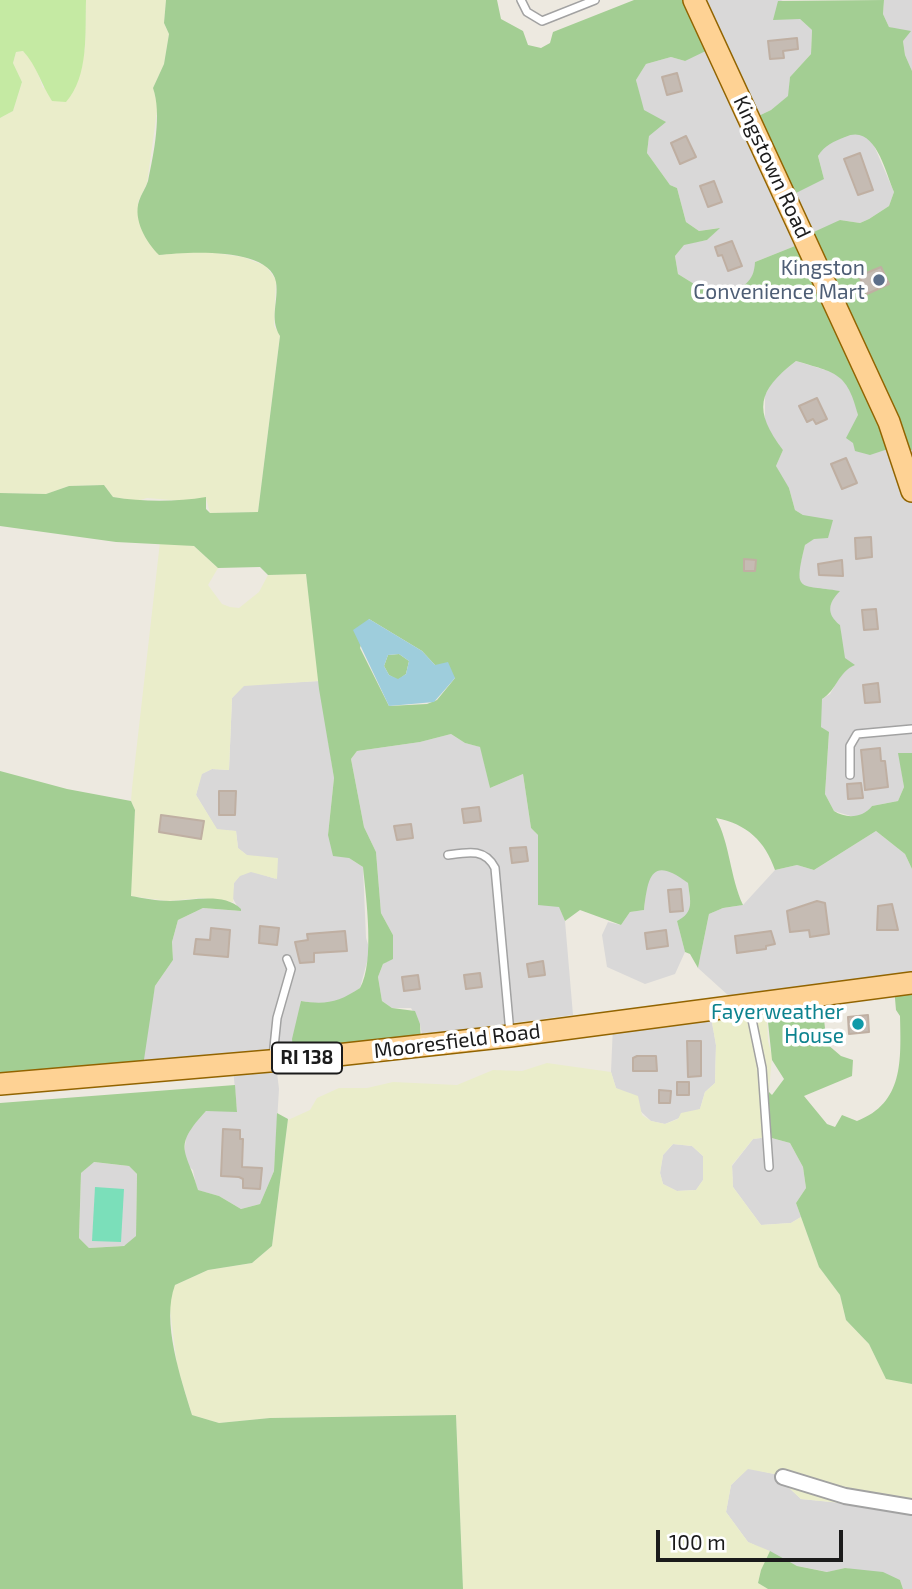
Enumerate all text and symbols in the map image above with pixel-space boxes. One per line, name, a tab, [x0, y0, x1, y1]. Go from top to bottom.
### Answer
street label: Kingstown Road	[728, 92, 816, 242]
place label: Kingston Convenience Mart	[693, 255, 865, 305]
marker: Kingston Convenience Mart	[871, 272, 887, 288]
place label: Fayerweather House	[711, 999, 844, 1049]
marker: Fayerweather House	[850, 1016, 866, 1032]
street label: Mooresfield Road	[372, 1018, 542, 1064]
road number: RI 138	[272, 1042, 342, 1074]
scale bar	[660, 1516, 847, 1560]
text: 100 m	[669, 1529, 726, 1554]

